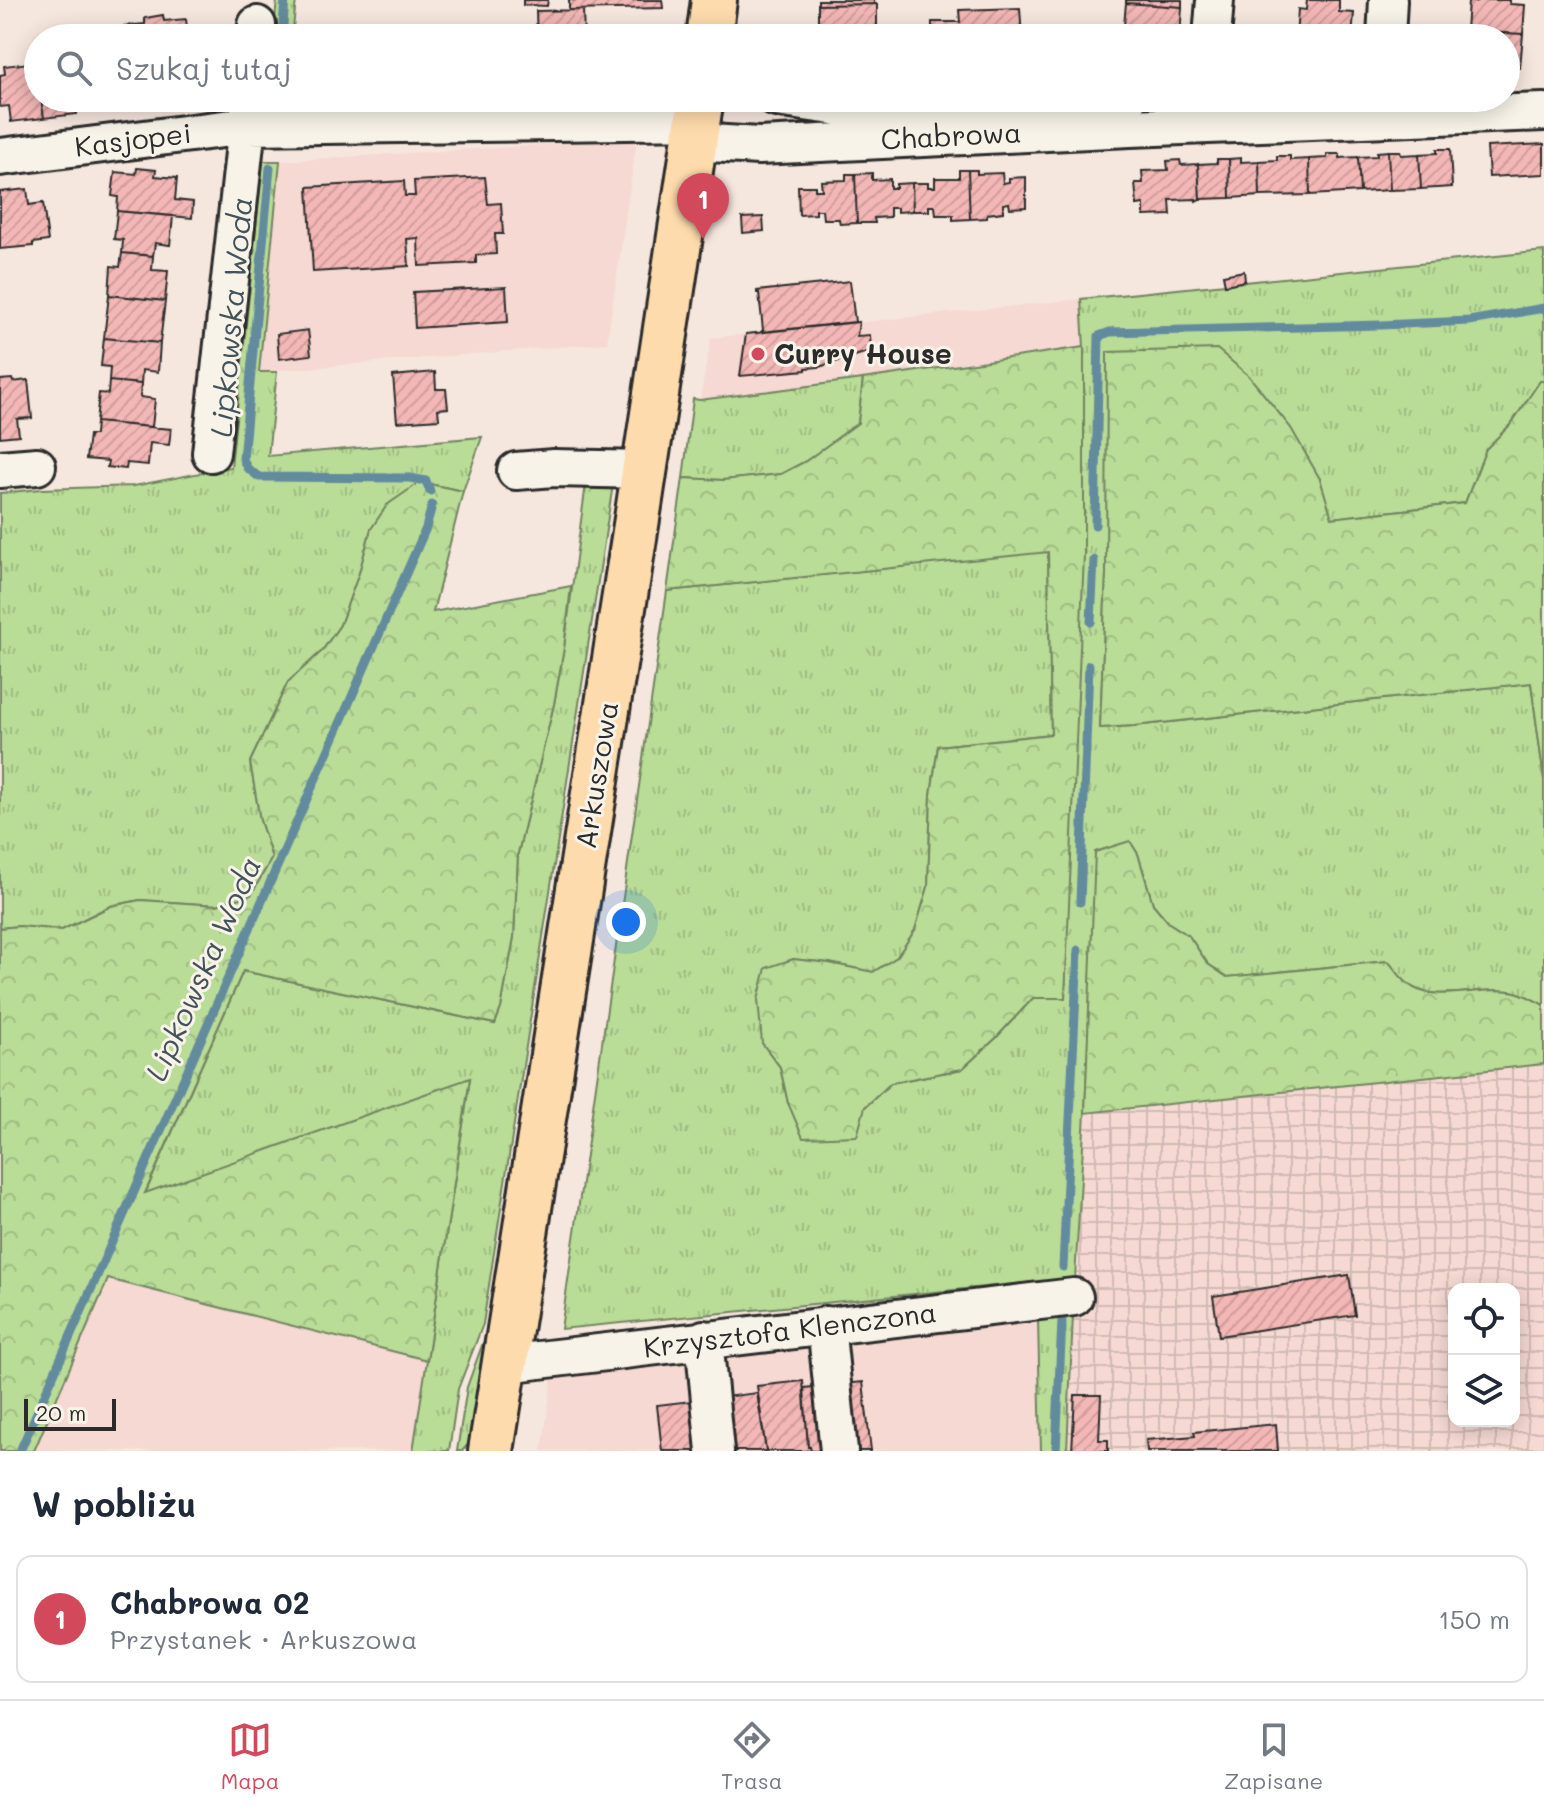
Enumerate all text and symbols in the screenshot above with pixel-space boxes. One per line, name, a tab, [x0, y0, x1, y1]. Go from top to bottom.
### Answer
search box	[24, 24, 1520, 112]
icon: search	[52, 46, 96, 90]
text: Szukaj tutaj	[116, 48, 292, 88]
street label: Chabrowa	[880, 113, 1022, 157]
street label: Kasjopei	[72, 114, 193, 164]
pin: 1	[677, 173, 729, 239]
water label: Lipkowska Woda	[200, 195, 260, 439]
place label: Curry House	[774, 335, 952, 372]
marker: Curry House	[749, 345, 767, 363]
street label: Arkuszowa	[567, 699, 625, 851]
water label: Lipkowska Woda	[135, 850, 269, 1086]
your location	[606, 902, 646, 942]
map controls	[1448, 1283, 1520, 1427]
button: locate	[1448, 1283, 1520, 1355]
street label: Krzysztofa Klenczona	[641, 1293, 939, 1365]
button: layers	[1448, 1355, 1520, 1427]
scale bar	[24, 1395, 116, 1431]
text: 20 m	[36, 1398, 86, 1427]
text: W pobliżu	[32, 1481, 196, 1526]
text: Chabrowa 02	[110, 1582, 309, 1622]
text: 1	[54, 1602, 66, 1636]
text: 150 m	[1438, 1602, 1510, 1636]
text: Przystanek · Arkuszowa	[110, 1622, 417, 1656]
tab: Mapa	[221, 1718, 279, 1795]
tab: Trasa	[721, 1718, 782, 1795]
tab: Zapisane	[1224, 1718, 1323, 1795]

